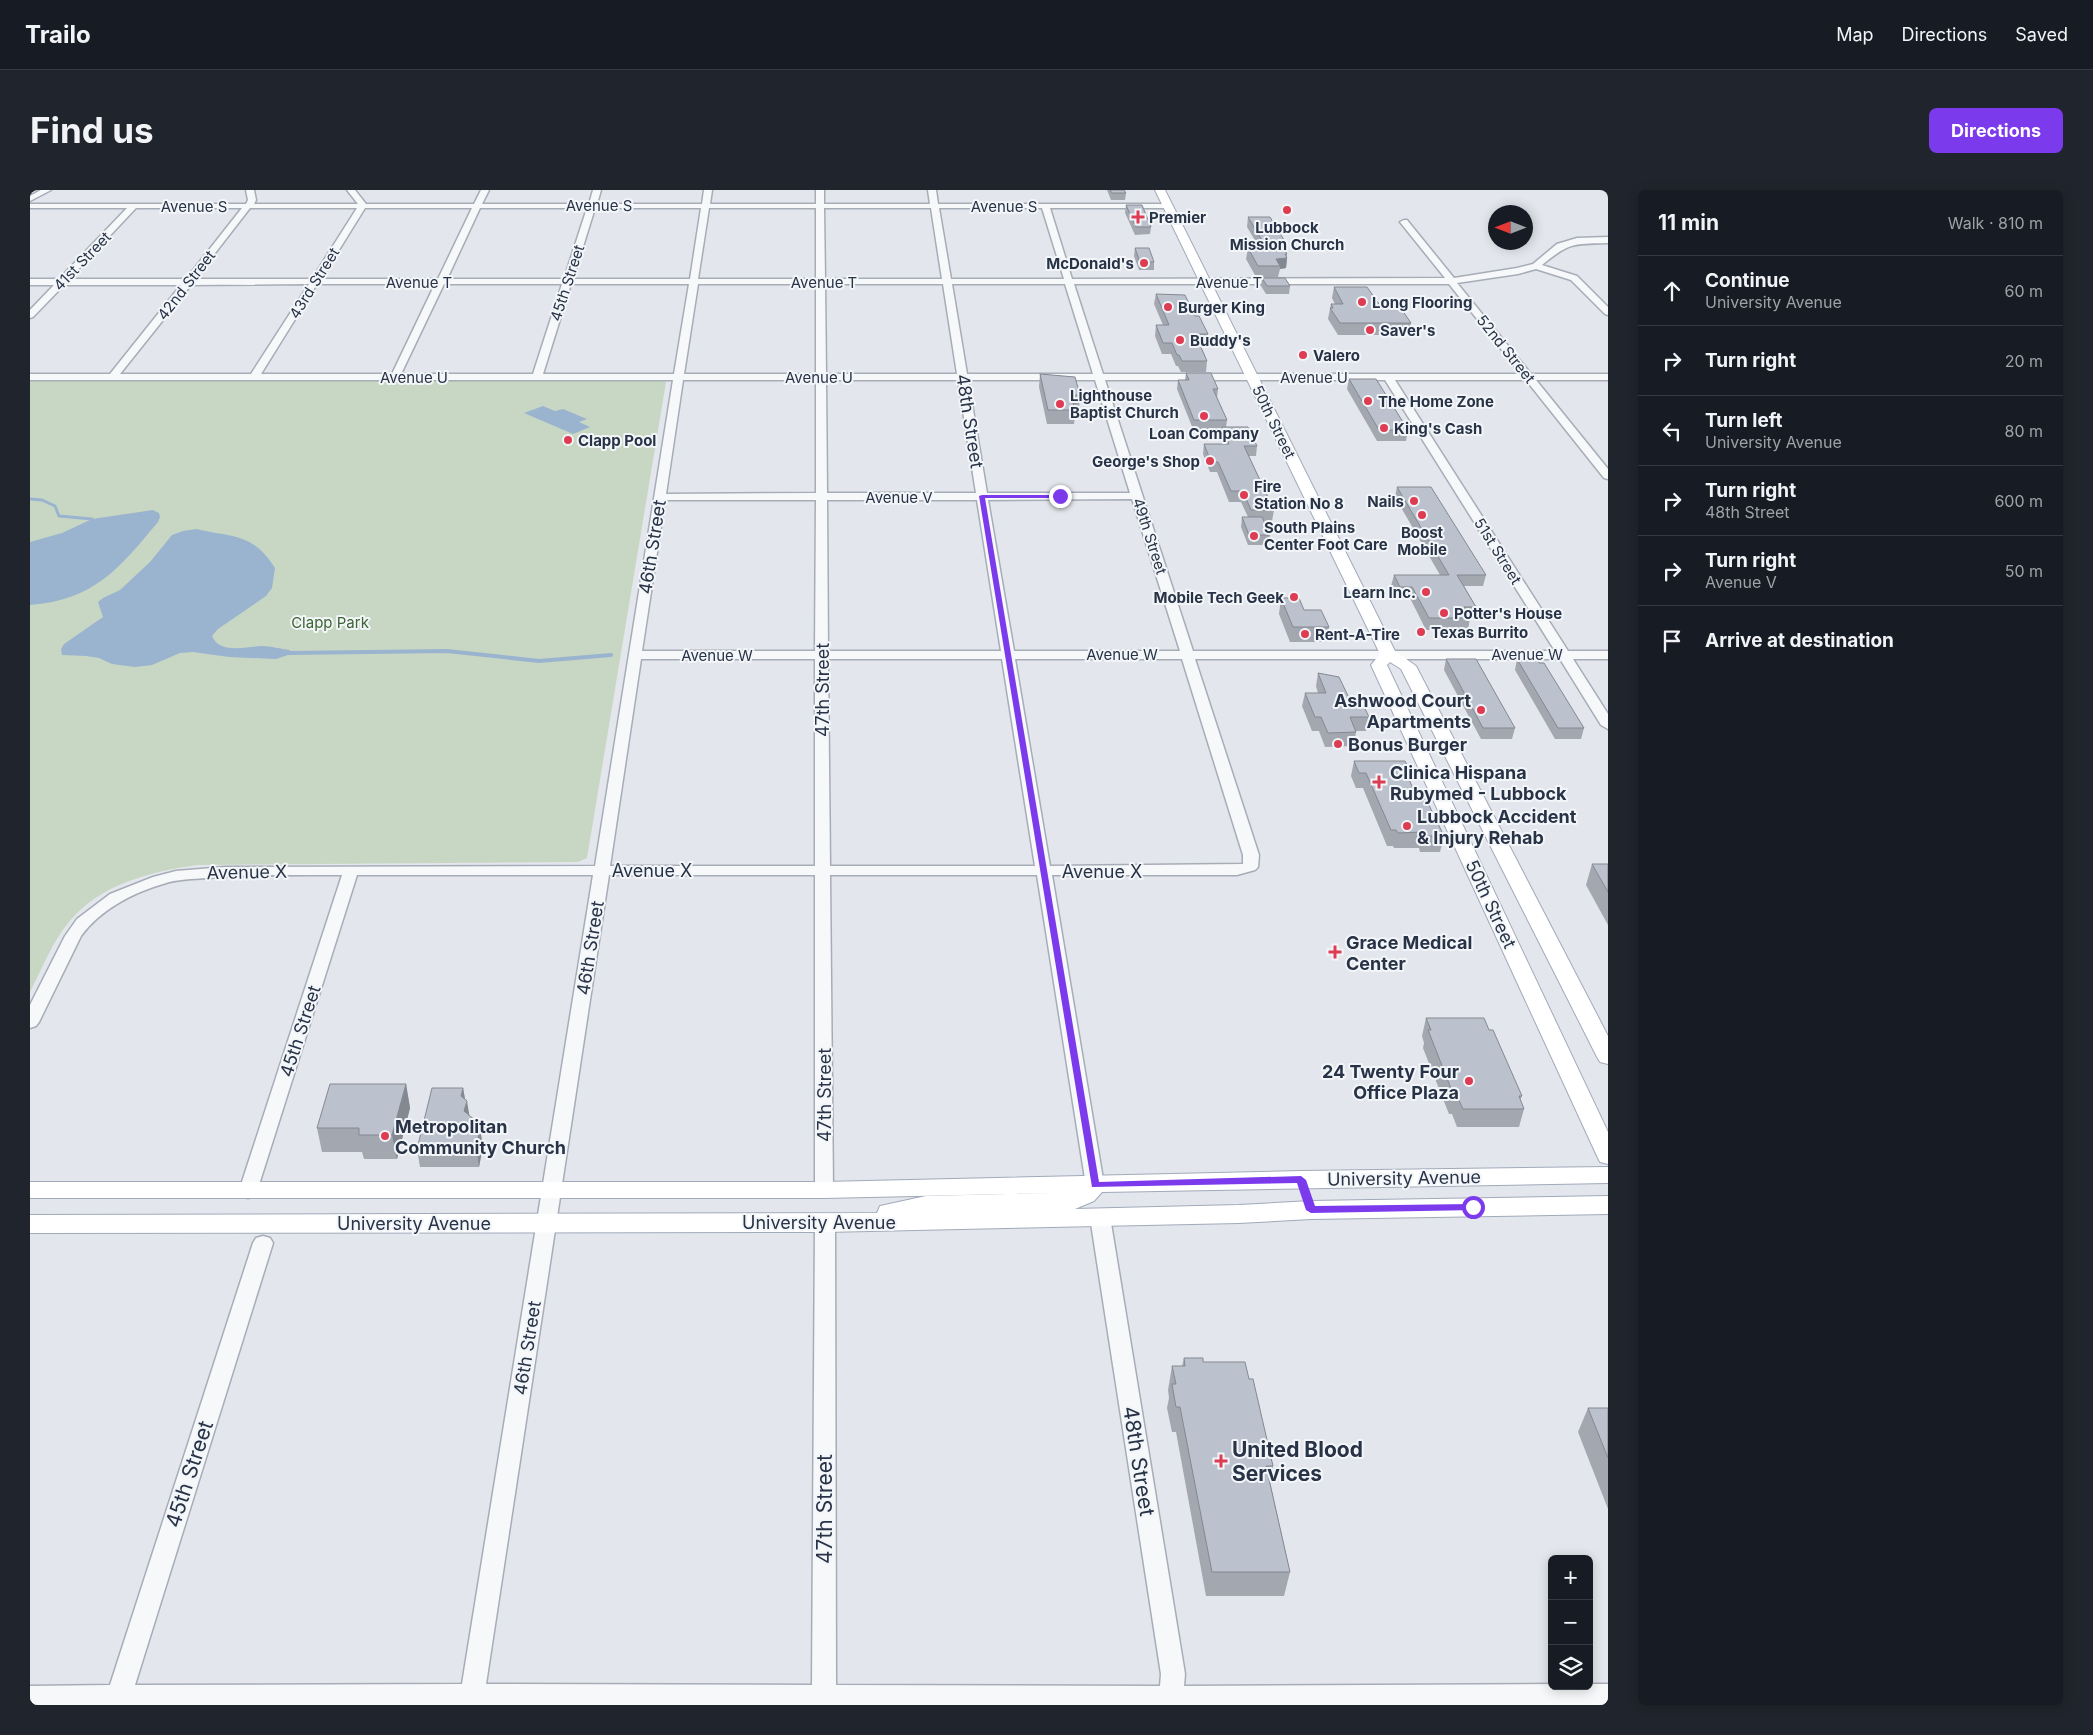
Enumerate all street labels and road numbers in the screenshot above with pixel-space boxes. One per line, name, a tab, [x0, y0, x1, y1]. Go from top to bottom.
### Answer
street label: Avenue S	[566, 196, 632, 215]
street label: Avenue S	[161, 197, 227, 216]
street label: Avenue S	[971, 197, 1037, 216]
street label: 41st Street	[49, 227, 115, 295]
street label: 45th Street	[546, 242, 588, 324]
street label: 43rd Street	[285, 244, 343, 322]
street label: 42nd Street	[153, 246, 219, 324]
street label: Avenue T	[386, 273, 452, 292]
street label: Avenue T	[791, 273, 857, 292]
street label: Avenue T	[1196, 273, 1262, 292]
street label: 52nd Street	[1473, 311, 1540, 387]
street label: Avenue U	[380, 368, 448, 387]
street label: Avenue U	[785, 368, 853, 387]
street label: Avenue U	[1280, 368, 1348, 387]
street label: 48th Street	[952, 372, 988, 470]
street label: 50th Street	[1248, 382, 1300, 462]
street label: Avenue V	[865, 488, 933, 507]
street label: 49th Street	[1129, 495, 1171, 577]
street label: 46th Street	[634, 498, 670, 596]
street label: 51st Street	[1470, 514, 1526, 588]
street label: 47th Street	[812, 643, 833, 737]
street label: Avenue W	[1086, 645, 1158, 664]
street label: Avenue W	[1491, 645, 1563, 664]
street label: Avenue W	[681, 646, 753, 665]
street label: 50th Street	[1461, 857, 1521, 952]
street label: Avenue X	[612, 860, 692, 881]
street label: Avenue X	[207, 861, 287, 883]
street label: Avenue X	[1062, 861, 1142, 882]
street label: 46th Street	[572, 899, 608, 997]
street label: 45th Street	[275, 983, 325, 1079]
street label: 47th Street	[814, 1048, 835, 1142]
street label: University Avenue	[1327, 1166, 1481, 1190]
street label: University Avenue	[742, 1212, 896, 1233]
street label: University Avenue	[337, 1213, 491, 1234]
street label: 46th Street	[509, 1299, 545, 1397]
street label: 48th Street	[1118, 1404, 1160, 1518]
street label: 45th Street	[160, 1417, 218, 1531]
street label: 47th Street	[812, 1454, 837, 1564]

